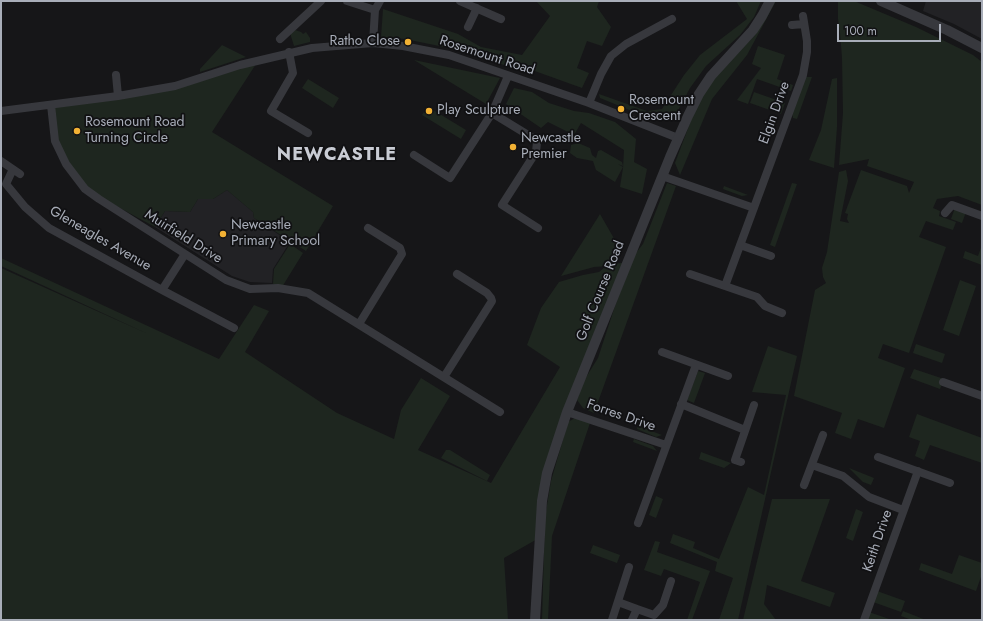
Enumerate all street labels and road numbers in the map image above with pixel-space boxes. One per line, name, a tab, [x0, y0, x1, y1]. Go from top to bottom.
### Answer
street label: Rosemount Road	[437, 33, 537, 79]
street label: Elgin Drive	[756, 79, 794, 147]
street label: Gleneagles Avenue	[46, 203, 154, 275]
street label: Muirfield Drive	[141, 206, 225, 268]
street label: Golf Course Road	[573, 238, 629, 344]
street label: Forres Drive	[584, 396, 658, 436]
street label: Keith Drive	[860, 508, 896, 574]

